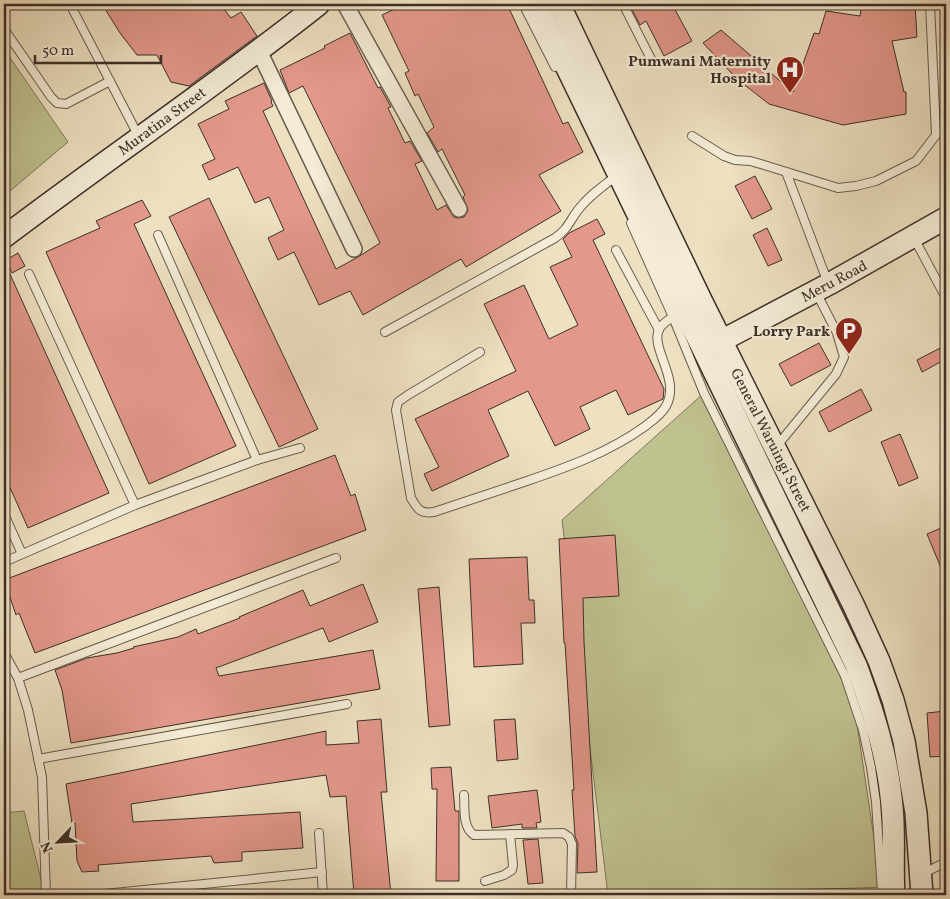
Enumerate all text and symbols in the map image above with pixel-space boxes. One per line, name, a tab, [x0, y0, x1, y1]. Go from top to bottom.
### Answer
scale bar	[35, 32, 161, 64]
text: 50 m	[42, 41, 74, 62]
place label: Pumwani Maternity Hospital	[628, 52, 772, 90]
hospital icon: Pumwani Maternity Hospital	[775, 55, 805, 94]
street label: Muratina Street	[115, 83, 211, 161]
street label: Meru Road	[798, 256, 872, 309]
parking icon: Lorry Park	[834, 316, 864, 355]
place label: Lorry Park	[753, 322, 830, 343]
street label: General Waruingi Street	[724, 365, 815, 516]
north arrow	[32, 816, 82, 866]
text: N	[37, 838, 58, 855]

